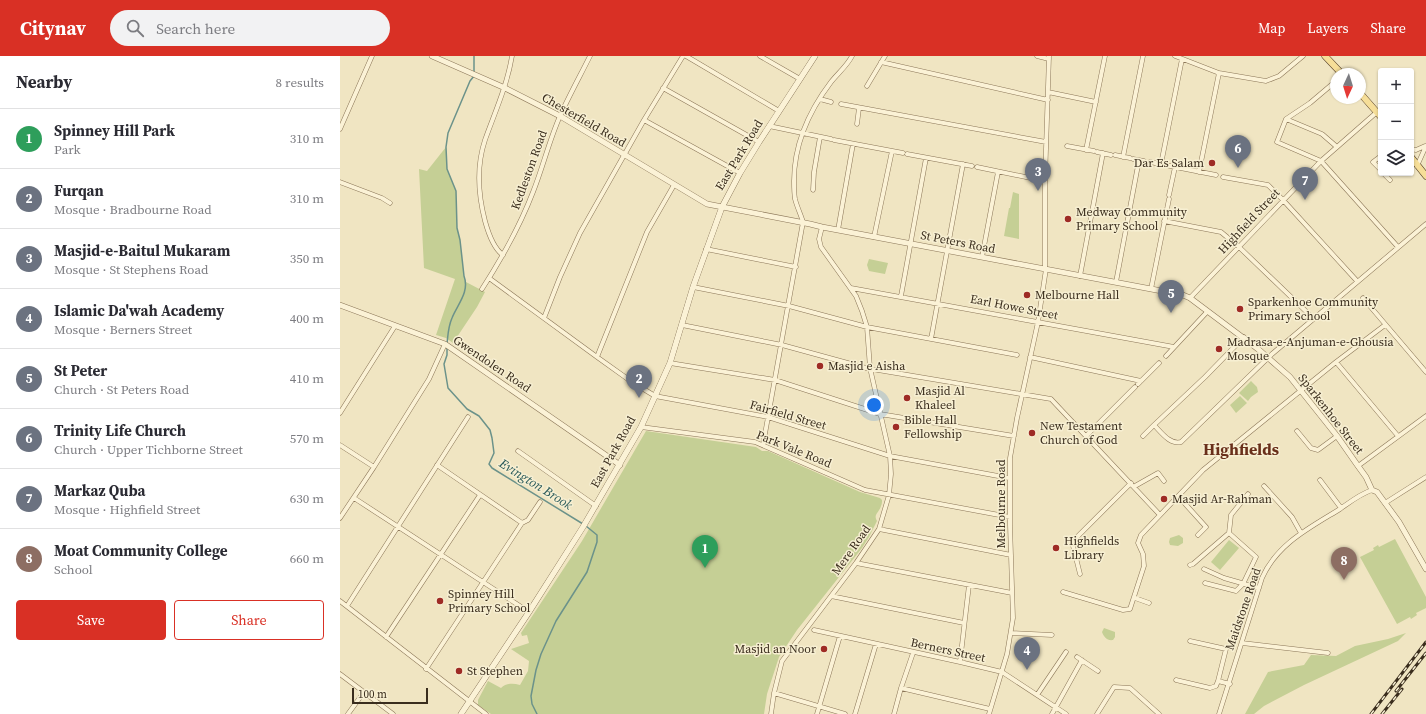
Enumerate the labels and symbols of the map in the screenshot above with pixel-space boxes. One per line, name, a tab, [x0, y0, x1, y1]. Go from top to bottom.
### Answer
north arrow	[1330, 68, 1366, 104]
street label: Chesterfield Road	[539, 89, 629, 151]
street label: East Park Road	[712, 116, 767, 193]
street label: Kedleston Road	[507, 128, 551, 212]
pin: 6	[1225, 135, 1251, 168]
place label: Dar Es Salam	[1134, 155, 1204, 171]
pin: 3	[1025, 158, 1051, 191]
marker: Dar Es Salam	[1207, 158, 1217, 168]
pin: 7	[1292, 167, 1318, 200]
street label: Highfield Street	[1215, 185, 1283, 257]
place label: Medway Community Primary School	[1076, 204, 1188, 234]
marker: Medway Community Primary School	[1063, 214, 1073, 224]
street label: St Peters Road	[919, 227, 997, 257]
pin: 5	[1158, 280, 1184, 313]
place label: Melbourne Hall	[1035, 287, 1120, 303]
marker: Melbourne Hall	[1022, 290, 1032, 300]
street label: Earl Howe Street	[969, 291, 1059, 323]
place label: Sparkenhoe Community Primary School	[1248, 294, 1379, 324]
marker: Sparkenhoe Community Primary School	[1235, 304, 1245, 314]
street label: Gwendolen Road	[450, 332, 534, 396]
place label: Madrasa-e-Anjuman-e-Ghousia Mosque	[1227, 334, 1395, 364]
marker: Madrasa-e-Anjuman-e-Ghousia Mosque	[1214, 344, 1224, 354]
place label: Masjid e Aisha	[828, 358, 906, 374]
marker: Masjid e Aisha	[815, 361, 825, 371]
pin: 2	[626, 365, 652, 398]
street label: Sparkenhoe Street	[1295, 371, 1367, 457]
place label: Masjid Al Khaleel	[915, 383, 965, 413]
marker: Masjid Al Khaleel	[902, 393, 912, 403]
your location	[864, 395, 884, 415]
street label: Fairfield Street	[748, 396, 828, 434]
place label: Bible Hall Fellowship	[904, 412, 962, 442]
street label: East Park Road	[587, 413, 639, 491]
place label: New Testament Church of God	[1040, 418, 1122, 448]
marker: Bible Hall Fellowship	[891, 422, 901, 432]
street label: Park Vale Road	[754, 427, 834, 471]
marker: New Testament Church of God	[1027, 428, 1037, 438]
district label: Highfields	[1203, 438, 1279, 460]
water label: Evington Brook	[495, 454, 577, 514]
street label: Melbourne Road	[993, 459, 1009, 549]
place label: Masjid Ar-Rahman	[1172, 491, 1272, 507]
marker: Masjid Ar-Rahman	[1159, 494, 1169, 504]
street label: Mere Road	[828, 522, 874, 578]
place label: Highfields Library	[1064, 533, 1119, 563]
pin: 1	[692, 535, 718, 568]
marker: Highfields Library	[1051, 543, 1061, 553]
pin: 8	[1331, 547, 1357, 580]
street label: Maidstone Road	[1221, 565, 1265, 652]
place label: Spinney Hill Primary School	[448, 586, 531, 616]
marker: Spinney Hill Primary School	[435, 596, 445, 606]
street label: Berners Street	[909, 634, 987, 666]
pin: 4	[1014, 637, 1040, 670]
place label: Masjid an Noor	[735, 641, 816, 657]
marker: Masjid an Noor	[819, 644, 829, 654]
place label: St Stephen	[467, 663, 523, 679]
marker: St Stephen	[454, 666, 464, 676]
scale bar	[352, 686, 428, 705]

